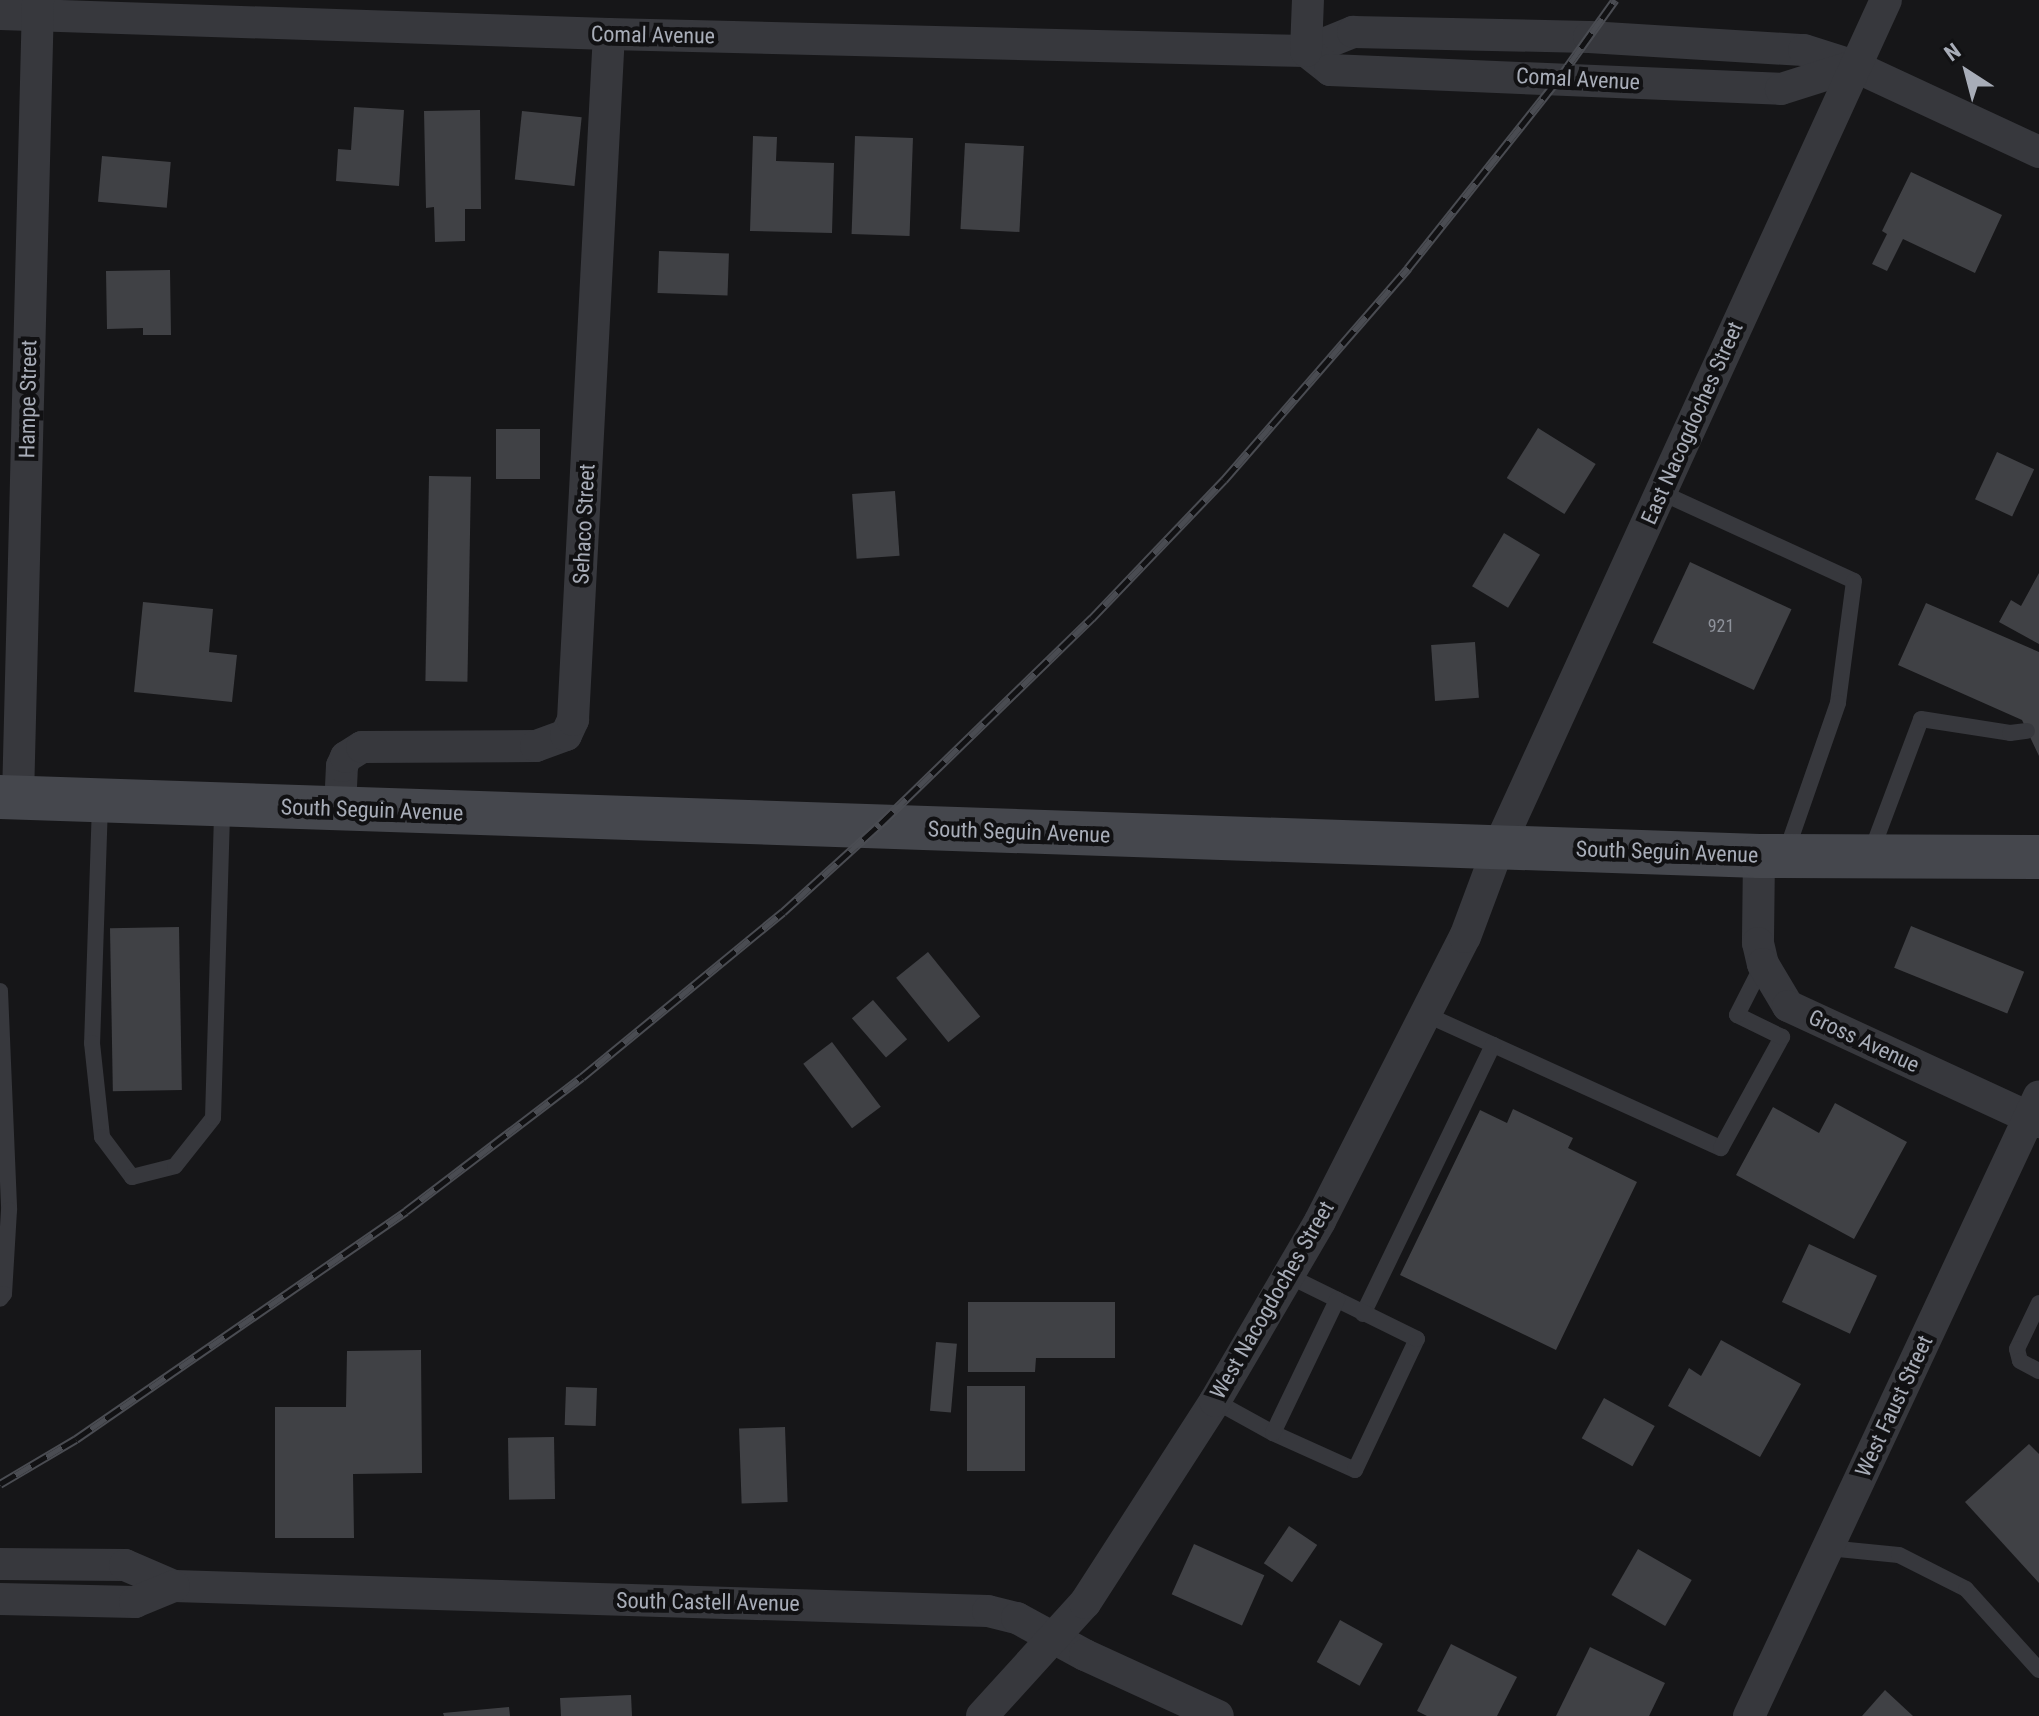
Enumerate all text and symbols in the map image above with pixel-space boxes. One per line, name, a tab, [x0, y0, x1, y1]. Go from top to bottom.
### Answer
street label: Comal Avenue	[591, 21, 715, 49]
north arrow	[1927, 32, 2007, 112]
text: N	[1940, 38, 1965, 66]
street label: Comal Avenue	[1515, 63, 1641, 95]
street label: East Nacogdoches Street	[1635, 318, 1749, 528]
street label: Hampe Street	[14, 340, 42, 458]
street label: Sehaco Street	[568, 463, 600, 585]
house number: 921	[1708, 615, 1734, 637]
street label: South Seguin Avenue	[280, 794, 464, 826]
street label: South Seguin Avenue	[927, 816, 1111, 848]
street label: South Seguin Avenue	[1575, 836, 1759, 868]
street label: Gross Avenue	[1805, 1004, 1923, 1078]
street label: West Nacogdoches Street	[1205, 1196, 1339, 1404]
street label: West Faust Street	[1850, 1331, 1938, 1481]
street label: South Castell Avenue	[616, 1587, 800, 1617]

